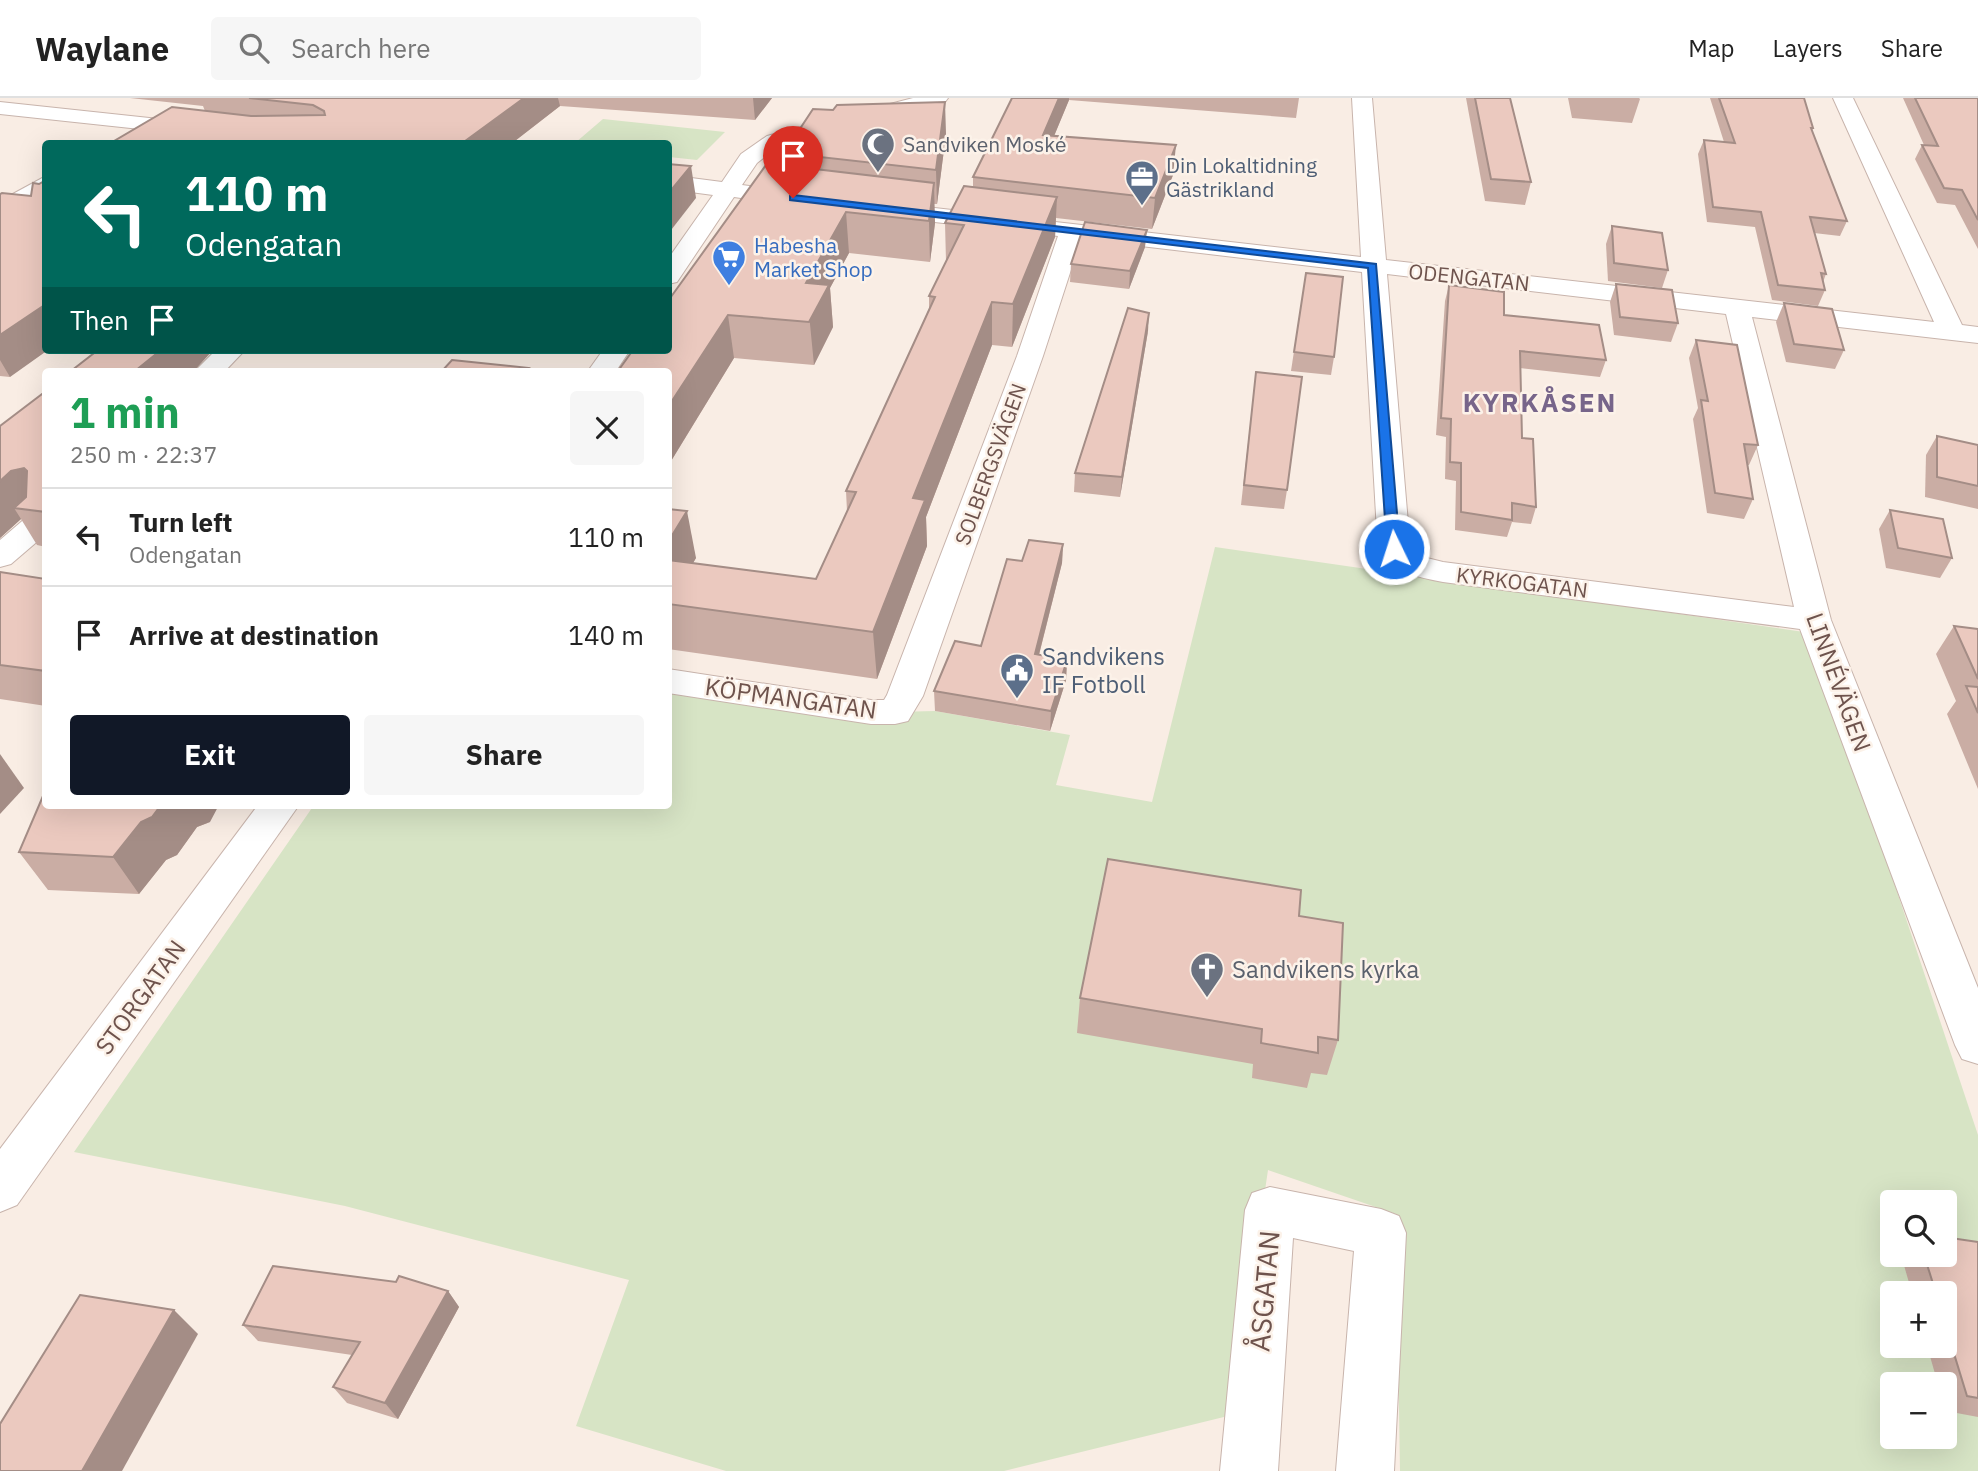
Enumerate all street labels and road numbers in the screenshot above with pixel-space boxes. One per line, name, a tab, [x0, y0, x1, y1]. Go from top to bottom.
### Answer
street label: ODENGATAN	[1407, 257, 1531, 297]
street label: SOLBERGSVÄGEN	[948, 379, 1032, 549]
street label: KYRKOGATAN	[1455, 560, 1589, 604]
street label: LINNÉVÄGEN	[1799, 608, 1879, 756]
street label: KÖPMANGATAN	[703, 670, 879, 726]
street label: STORGATAN	[88, 933, 192, 1061]
street label: ÅSGATAN	[1240, 1229, 1288, 1353]

